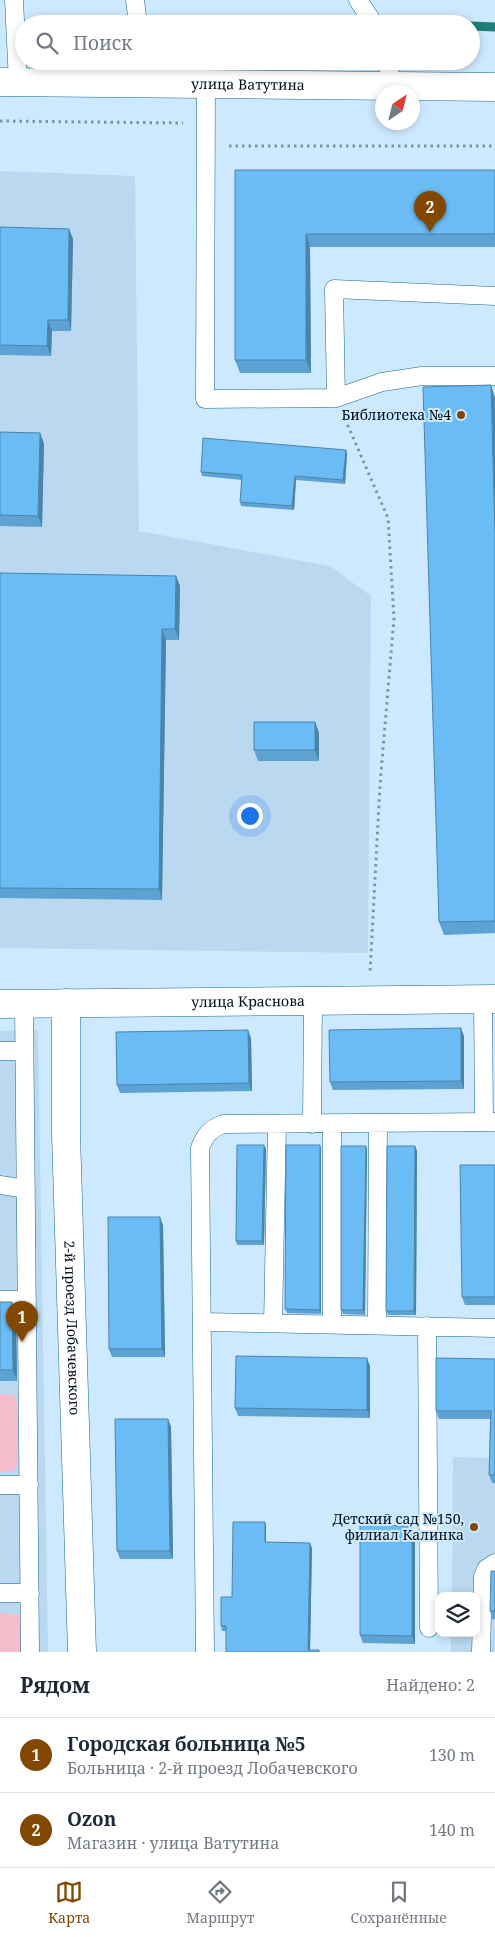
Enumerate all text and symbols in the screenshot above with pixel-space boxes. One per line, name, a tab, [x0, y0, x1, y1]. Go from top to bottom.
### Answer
search box	[15, 15, 480, 70]
icon: search	[33, 29, 61, 57]
text: Поиск	[73, 30, 132, 56]
street label: улица Ватутина	[191, 74, 305, 94]
north arrow	[375, 85, 420, 130]
pin: 2	[414, 191, 446, 232]
place label: Библиотека №4	[341, 405, 451, 424]
marker: Библиотека №4	[455, 409, 467, 421]
your location	[237, 803, 263, 829]
street label: улица Краснова	[191, 991, 305, 1011]
street label: 2-й проезд Лобачевского	[60, 1240, 85, 1415]
pin: 1	[6, 1301, 38, 1342]
place label: Детский сад №150, филиал Калинка	[332, 1509, 464, 1544]
marker: Детский сад №150, филиал Калинка	[468, 1521, 480, 1533]
map controls	[435, 1592, 480, 1637]
button: layers	[435, 1592, 480, 1637]
text: Рядом	[20, 1671, 90, 1699]
text: Найдено: 2	[386, 1674, 475, 1696]
text: Городская больница №5	[67, 1731, 306, 1757]
text: 1	[31, 1744, 41, 1766]
text: 130 m	[429, 1744, 475, 1766]
text: Больница · 2-й проезд Лобачевского	[67, 1757, 358, 1779]
text: Ozon	[67, 1806, 116, 1832]
text: 2	[31, 1819, 41, 1841]
text: 140 m	[429, 1819, 475, 1841]
text: Магазин · улица Ватутина	[67, 1832, 279, 1854]
tab: Карта	[48, 1878, 90, 1927]
tab: Маршрут	[187, 1878, 254, 1927]
tab: Сохранённые	[351, 1878, 447, 1927]

